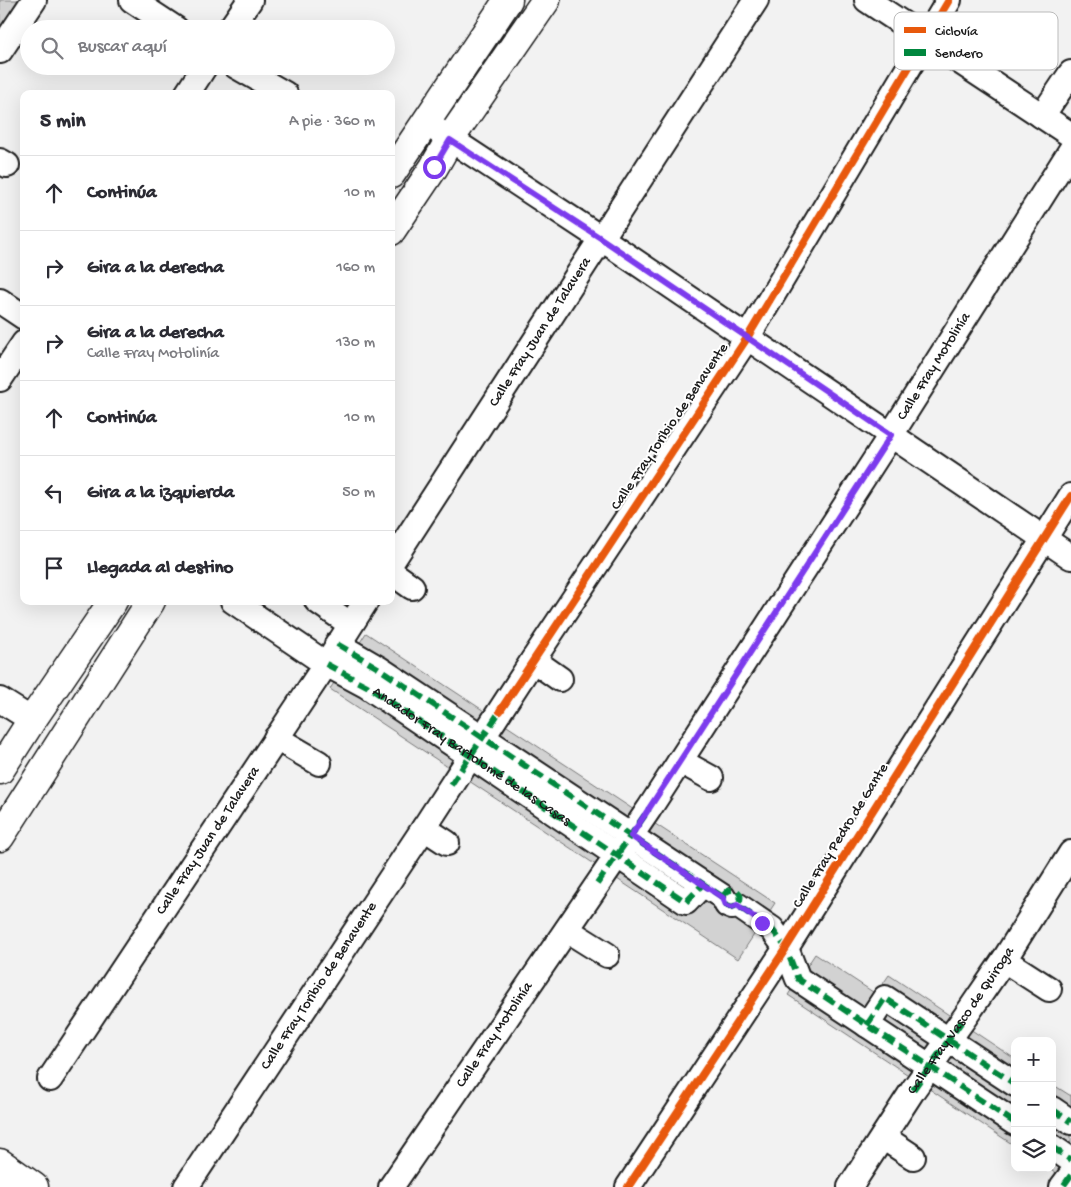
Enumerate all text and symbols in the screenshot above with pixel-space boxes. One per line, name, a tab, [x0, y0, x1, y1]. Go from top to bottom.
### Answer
legend	[894, 12, 1058, 70]
search box	[20, 20, 395, 75]
text: Ciclovía	[935, 24, 979, 41]
icon: search	[38, 34, 66, 62]
text: Buscar aquí	[78, 36, 167, 59]
text: Sendero	[935, 46, 983, 63]
text: 5 min	[40, 110, 85, 135]
text: A pie · 360 m	[289, 113, 375, 132]
route start	[423, 156, 446, 179]
icon: ahead	[40, 179, 68, 207]
text: Continúa	[87, 182, 157, 205]
text: 10 m	[344, 184, 375, 203]
icon: right	[40, 254, 68, 282]
street label: Calle Fray Juan de Talavera	[486, 254, 596, 410]
text: Gira a la derecha	[87, 257, 224, 280]
text: 160 m	[336, 259, 375, 278]
street label: Calle Fray Motolinía	[893, 309, 975, 424]
text: Gira a la derecha	[87, 322, 224, 345]
icon: right	[40, 329, 68, 357]
text: 130 m	[336, 334, 375, 353]
street label: Calle Fray Toribio de Benavente	[607, 340, 733, 514]
text: Calle Fray Motolinía	[87, 345, 219, 364]
icon: ahead	[40, 404, 68, 432]
text: Continúa	[87, 407, 157, 430]
text: 10 m	[344, 409, 375, 428]
icon: left	[40, 479, 68, 507]
text: Gira a la izquierda	[87, 482, 234, 505]
text: 50 m	[342, 484, 375, 503]
icon: arrive	[40, 554, 68, 582]
text: Llegada al destino	[87, 557, 233, 580]
street label: Andador Fray Bartolomé de las Casas	[369, 683, 575, 831]
street label: Calle Fray Pedro de Gante	[789, 760, 893, 912]
street label: Calle Fray Juan de Talavera	[153, 763, 265, 919]
street label: Calle Fray Toribio de Benavente	[257, 899, 381, 1074]
route end	[751, 912, 774, 935]
street label: Calle Fray Vasco de Quiroga	[904, 943, 1019, 1098]
street label: Calle Fray Motolinía	[452, 978, 538, 1091]
map controls	[1011, 1037, 1056, 1172]
button: +	[1011, 1037, 1056, 1082]
button: −	[1011, 1082, 1056, 1127]
button: layers	[1011, 1127, 1056, 1172]

